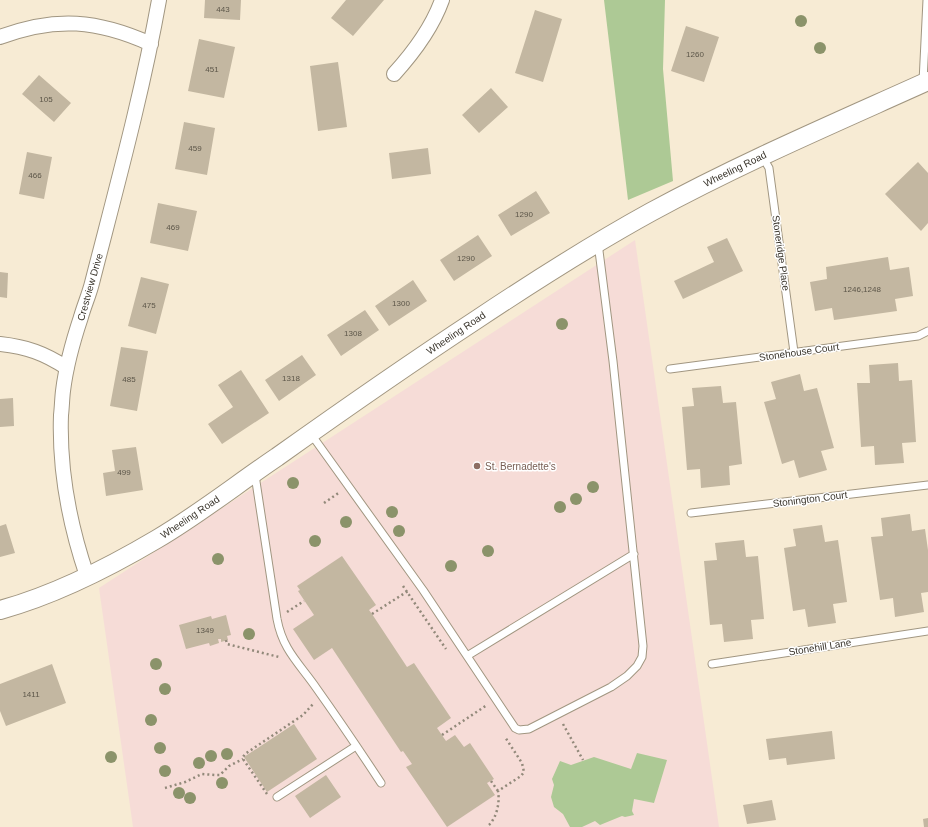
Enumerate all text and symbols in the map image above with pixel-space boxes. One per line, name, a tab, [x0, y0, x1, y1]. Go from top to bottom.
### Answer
house number: 443	[216, 5, 230, 14]
house number: 1260	[686, 50, 704, 59]
house number: 451	[205, 65, 219, 74]
house number: 105	[39, 95, 53, 104]
house number: 459	[188, 144, 202, 153]
street label: Wheeling Road	[702, 149, 768, 189]
house number: 466	[28, 171, 42, 180]
house number: 1290	[515, 210, 533, 219]
street label: Stoneridge Place	[770, 215, 792, 292]
house number: 469	[166, 223, 180, 232]
street label: Crestview Drive	[75, 251, 105, 322]
house number: 1290	[457, 254, 475, 263]
house number: 1246,1248	[843, 285, 881, 294]
house number: 1300	[392, 299, 410, 308]
house number: 475	[142, 301, 156, 310]
street label: Wheeling Road	[425, 309, 487, 357]
house number: 1308	[344, 329, 362, 338]
street label: Stonehouse Court	[758, 341, 840, 363]
house number: 1318	[282, 374, 300, 383]
house number: 485	[122, 375, 136, 384]
marker: St. Bernadette's	[472, 461, 482, 471]
place label: St. Bernadette's	[485, 461, 556, 472]
house number: 499	[117, 468, 131, 477]
street label: Stonington Court	[772, 489, 848, 509]
street label: Wheeling Road	[159, 493, 221, 541]
house number: 1349	[196, 626, 214, 635]
street label: Stonehill Lane	[788, 637, 853, 657]
house number: 1411	[22, 690, 40, 699]

